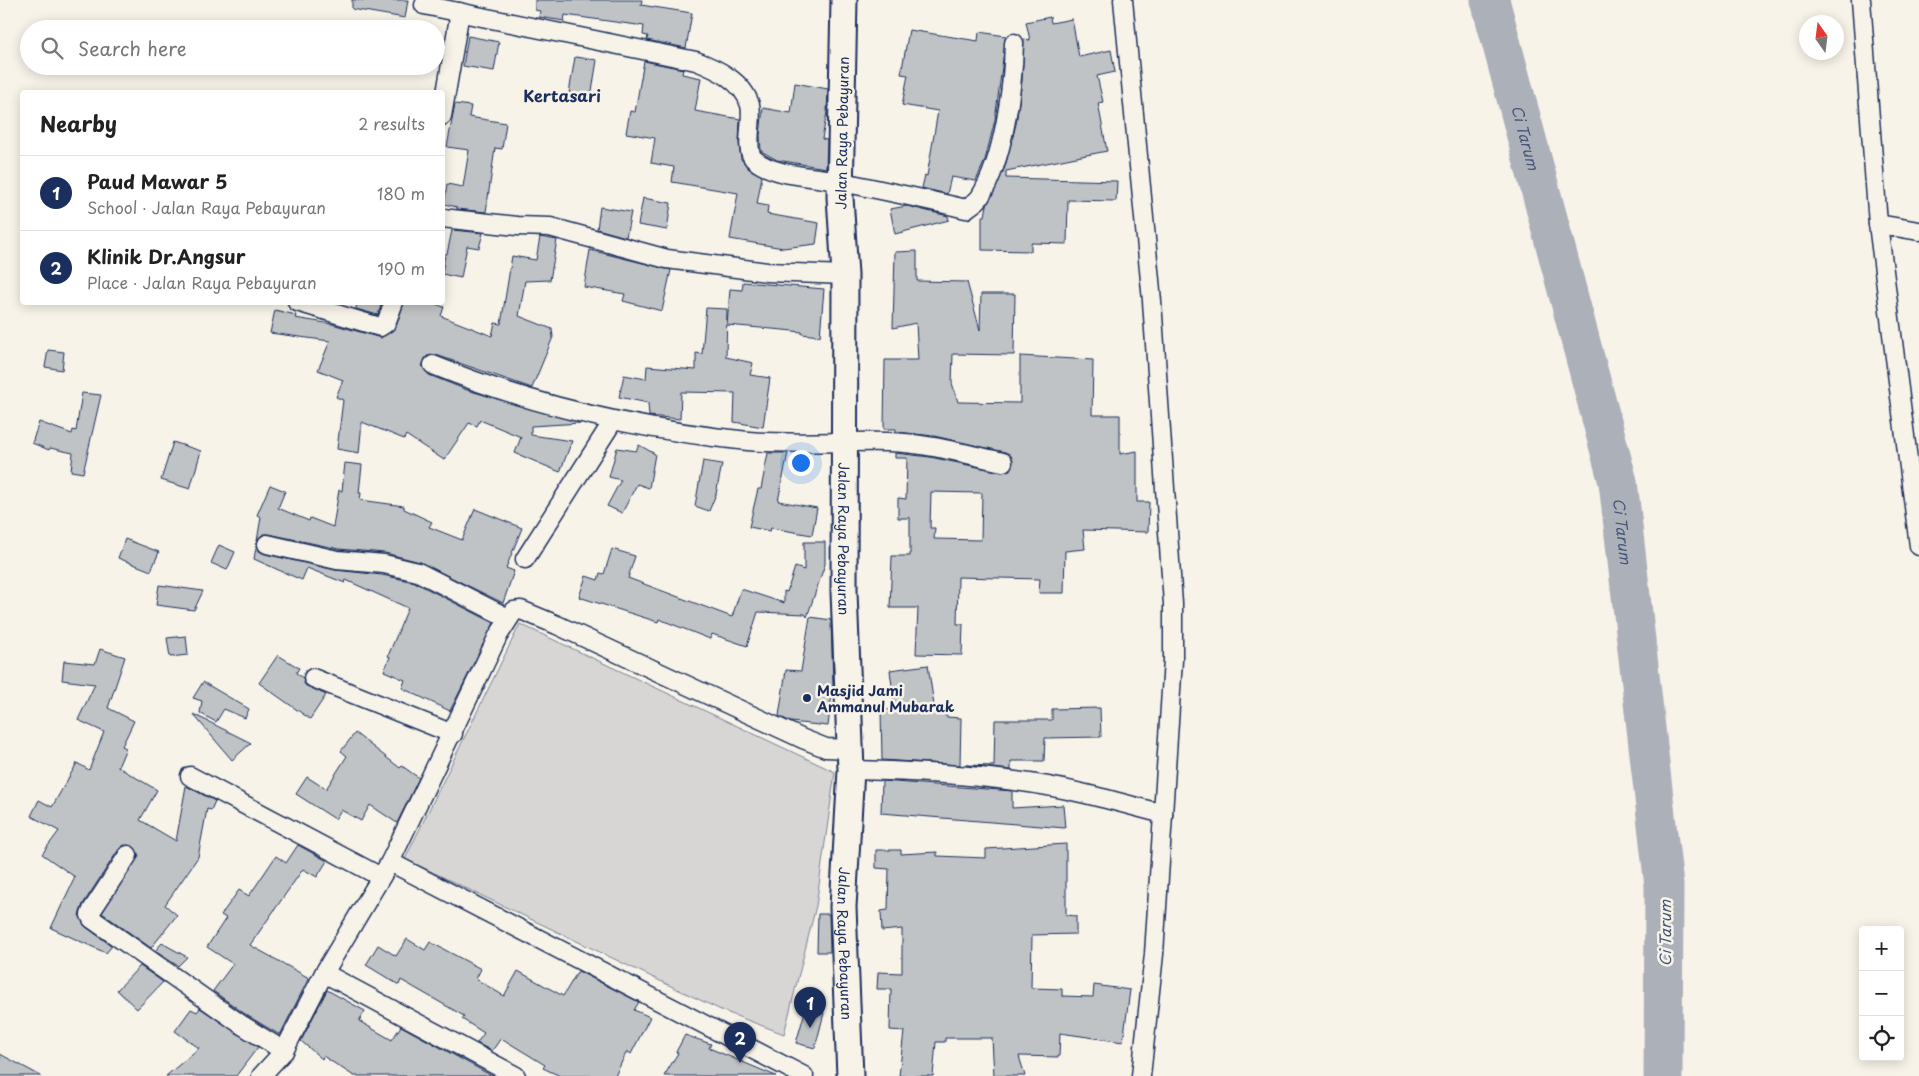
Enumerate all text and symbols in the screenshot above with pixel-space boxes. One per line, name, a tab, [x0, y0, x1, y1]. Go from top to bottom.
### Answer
north arrow	[1799, 15, 1844, 60]
search box	[20, 20, 445, 75]
icon: search	[38, 34, 66, 62]
text: Search here	[78, 34, 187, 62]
street label: Jalan Raya Pebayuran	[830, 56, 854, 210]
district label: Kertasari	[523, 83, 601, 107]
water label: Ci Tarum	[1507, 102, 1546, 173]
text: Nearby	[40, 107, 117, 139]
text: 2 results	[358, 111, 425, 135]
text: Paud Mawar 5	[87, 167, 228, 195]
text: 1	[52, 181, 60, 205]
text: 180 m	[377, 181, 425, 205]
text: School · Jalan Raya Pebayuran	[87, 195, 326, 219]
text: Klinik Dr.Angsur	[87, 242, 245, 270]
text: 2	[50, 256, 62, 280]
text: 190 m	[377, 256, 425, 280]
text: Place · Jalan Raya Pebayuran	[87, 270, 317, 294]
your location	[788, 450, 814, 476]
street label: Jalan Raya Pebayuran	[833, 462, 855, 616]
water label: Ci Tarum	[1608, 497, 1639, 566]
place label: Masjid Jami Ammanul Mubarak	[816, 680, 955, 717]
marker: Masjid Jami Ammanul Mubarak	[801, 692, 813, 704]
street label: Jalan Raya Pebayuran	[832, 866, 858, 1020]
water label: Ci Tarum	[1653, 900, 1676, 966]
map controls	[1859, 926, 1904, 1061]
button: +	[1859, 926, 1904, 971]
button: −	[1859, 971, 1904, 1016]
pin: 1	[794, 987, 826, 1028]
button: locate	[1859, 1016, 1904, 1061]
pin: 2	[724, 1022, 756, 1063]

